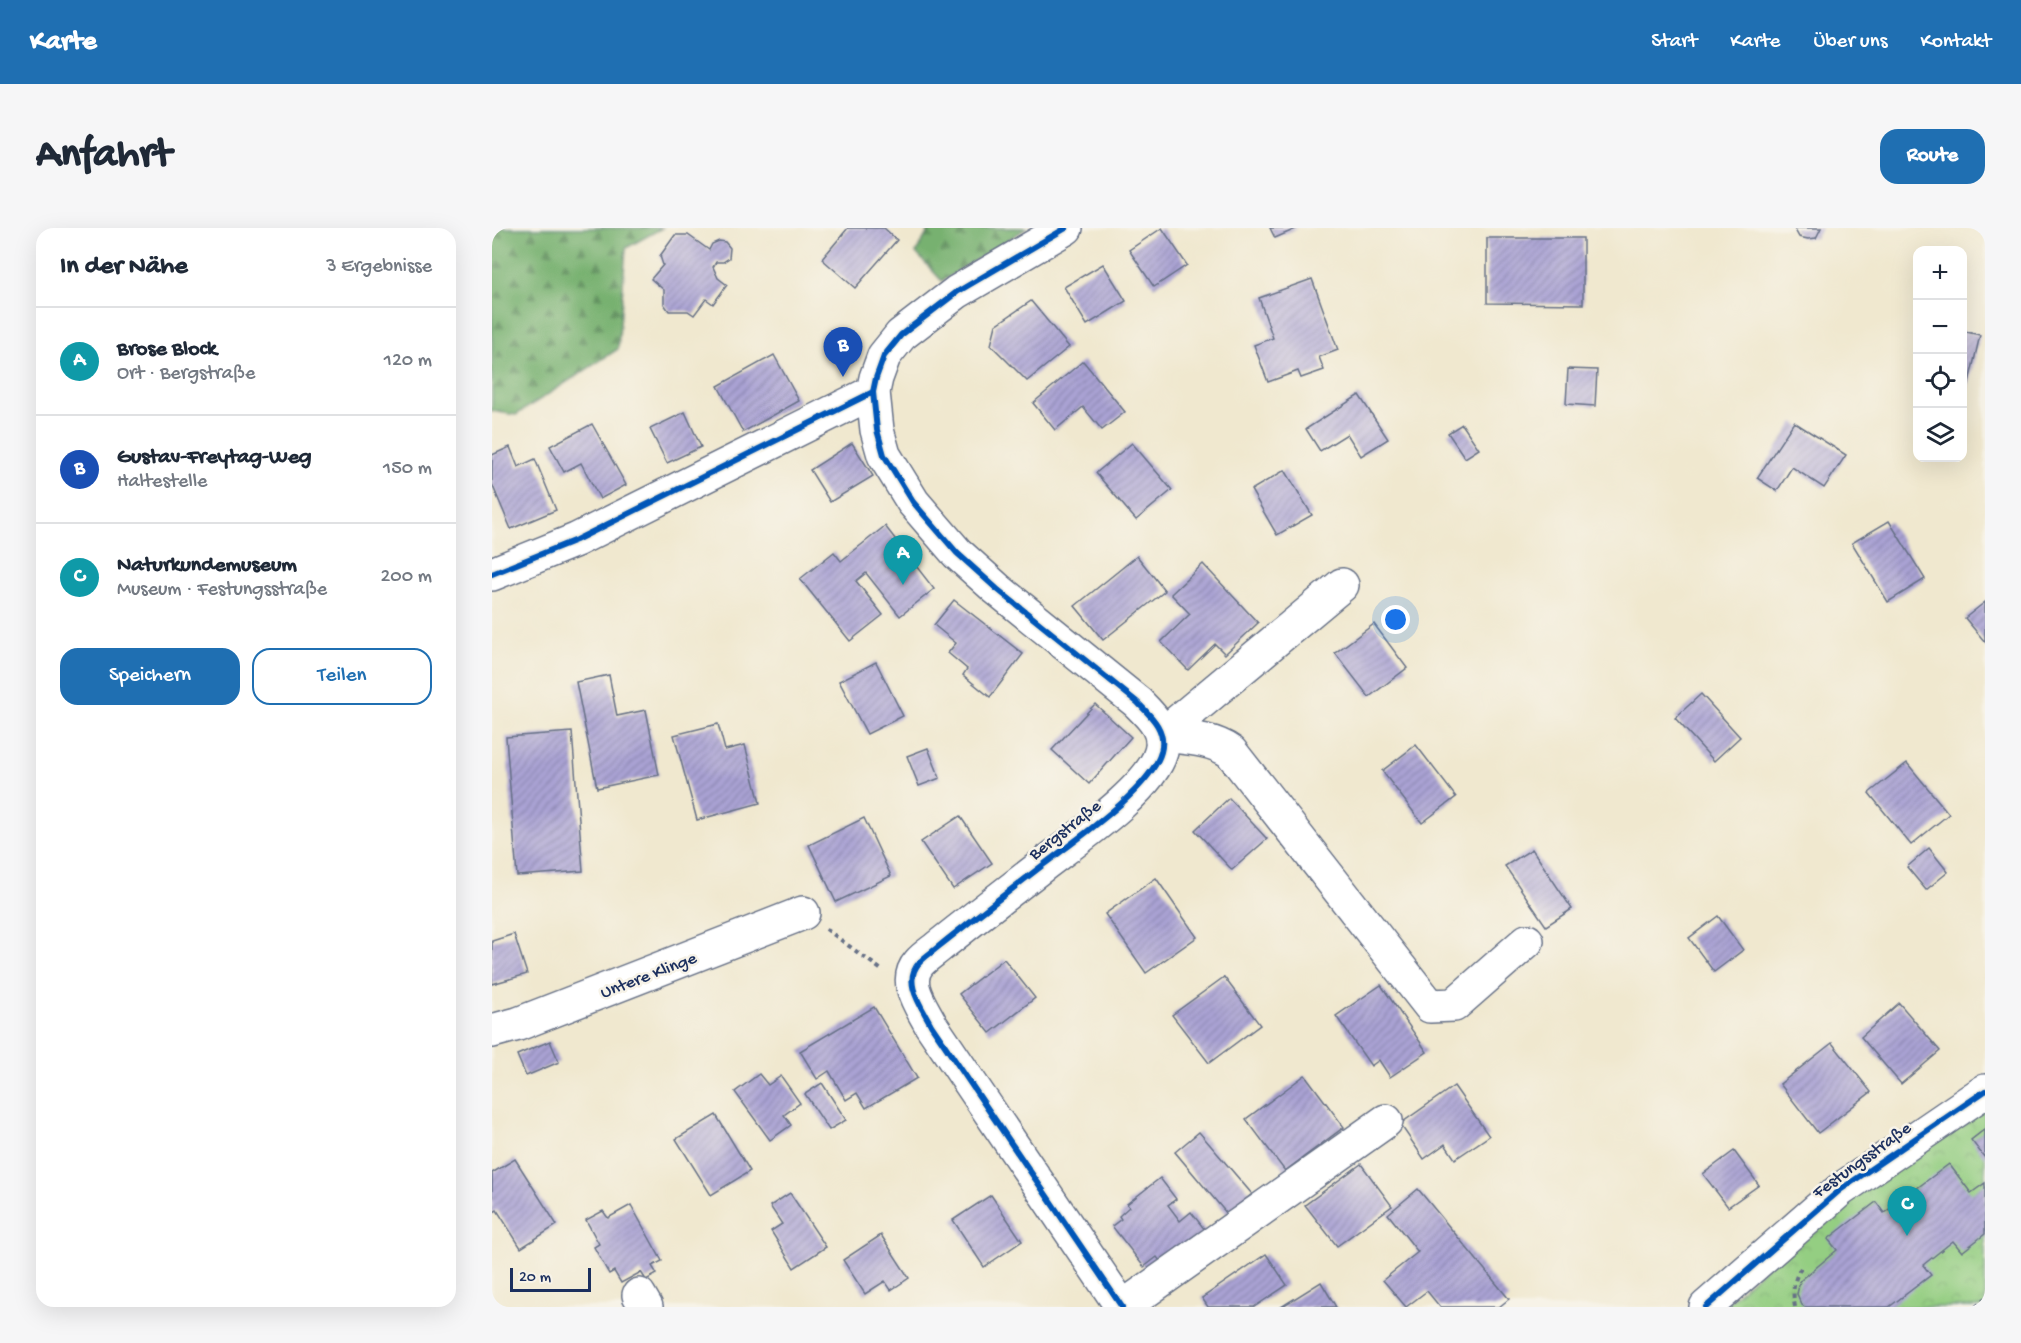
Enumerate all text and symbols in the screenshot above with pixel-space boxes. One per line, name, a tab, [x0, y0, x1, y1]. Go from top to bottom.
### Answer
text: Karte	[30, 26, 97, 59]
text: Start	[1651, 30, 1697, 55]
text: Karte	[1730, 30, 1780, 55]
text: Über uns	[1813, 30, 1887, 55]
text: Kontakt	[1920, 30, 1991, 55]
button: Route	[1880, 129, 1985, 184]
text: Anfahrt	[36, 132, 171, 181]
map controls	[1913, 246, 1967, 462]
button: +	[1913, 246, 1967, 300]
text: In der Nähe	[60, 252, 188, 283]
text: 3 Ergebnisse	[326, 256, 432, 279]
button: −	[1913, 300, 1967, 354]
pin: B	[824, 328, 862, 377]
text: Brose Block	[117, 337, 217, 363]
text: A	[74, 350, 85, 373]
text: 120 m	[384, 350, 432, 373]
button: locate	[1913, 354, 1967, 408]
text: Ort · Bergstraße	[117, 363, 255, 386]
button: layers	[1913, 408, 1967, 462]
text: Gustav-Freytag-Weg	[117, 445, 312, 471]
text: B	[74, 458, 85, 481]
text: 150 m	[383, 458, 432, 481]
text: Haltestelle	[117, 471, 207, 494]
pin: A	[884, 536, 922, 585]
text: Naturkundemuseum	[117, 553, 297, 579]
text: C	[74, 566, 85, 589]
text: 200 m	[381, 566, 432, 589]
text: Museum · Festungsstraße	[117, 579, 327, 602]
your location	[1381, 605, 1410, 634]
button: Speichern	[60, 648, 240, 705]
button: Teilen	[252, 648, 432, 705]
street label: Bergstraße	[1025, 796, 1106, 866]
street label: Untere Klinge	[598, 948, 701, 1004]
street label: Festungsstraße	[1808, 1118, 1917, 1204]
pin: C	[1888, 1186, 1926, 1236]
scale bar	[510, 1265, 591, 1292]
text: 20 m	[519, 1269, 551, 1288]

